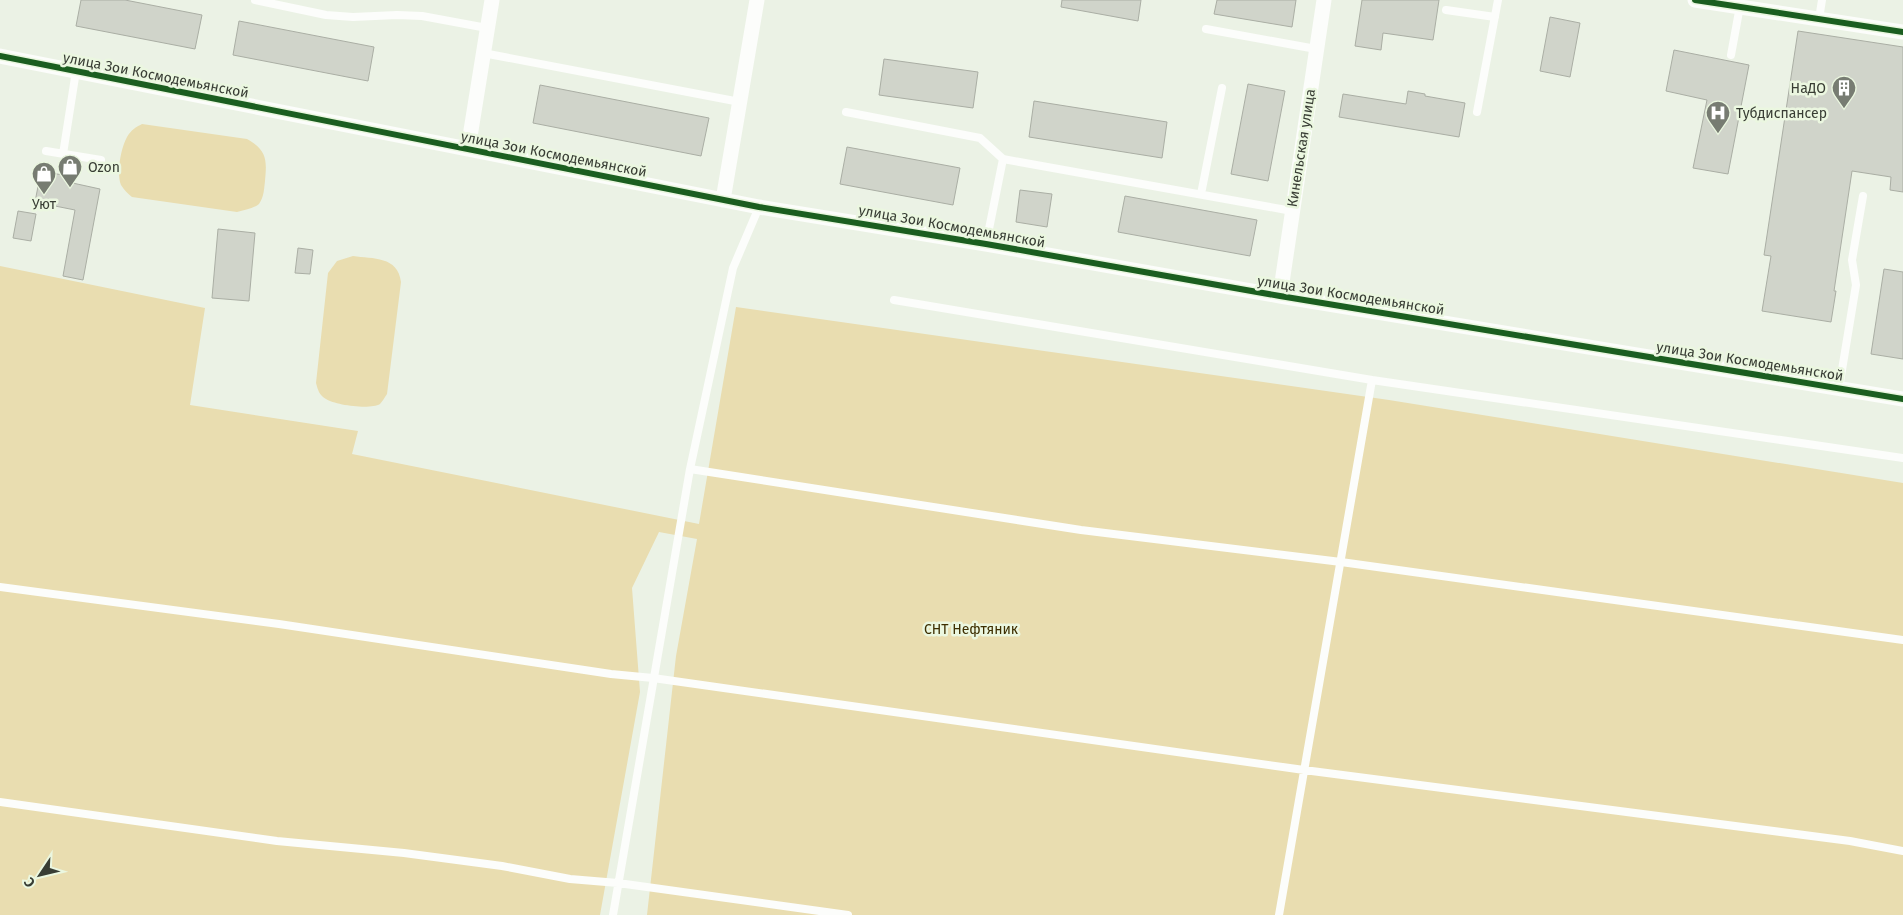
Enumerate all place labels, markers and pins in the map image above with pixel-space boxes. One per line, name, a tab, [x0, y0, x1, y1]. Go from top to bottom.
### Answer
building icon: НаДО	[1831, 75, 1857, 109]
place label: НаДО	[1791, 80, 1826, 97]
hospital icon: Тубдиспансер	[1705, 100, 1731, 134]
place label: Тубдиспансер	[1736, 105, 1827, 122]
shop icon: Ozon	[57, 154, 83, 188]
place label: Ozon	[88, 159, 120, 176]
shop icon: Уют	[31, 161, 57, 195]
place label: Уют	[32, 196, 57, 213]

